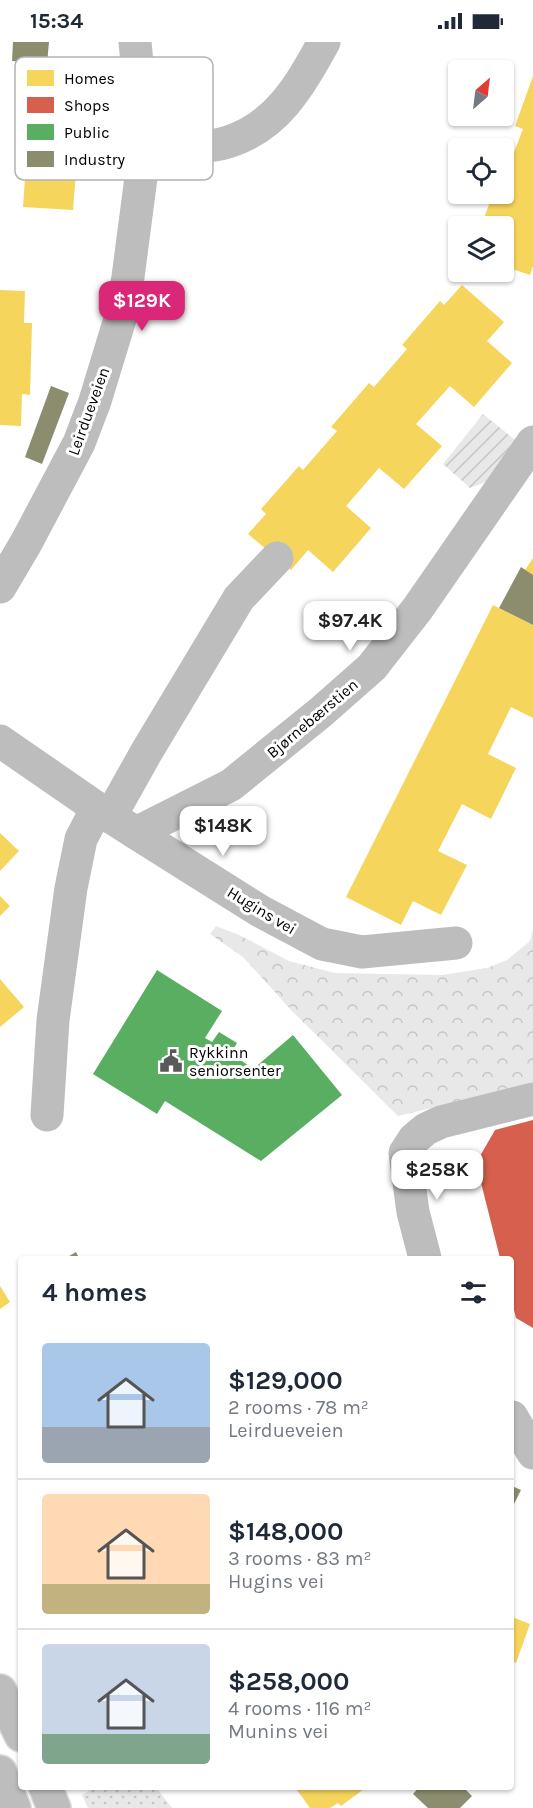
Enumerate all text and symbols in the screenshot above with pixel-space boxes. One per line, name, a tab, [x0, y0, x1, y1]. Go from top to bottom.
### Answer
text: 15:34	[30, 8, 83, 34]
legend	[15, 57, 213, 180]
north arrow	[448, 60, 514, 126]
map controls	[448, 60, 514, 282]
text: Homes	[64, 69, 115, 88]
text: Shops	[64, 96, 110, 115]
text: Public	[64, 123, 110, 142]
button: locate	[448, 138, 514, 204]
text: Industry	[64, 150, 126, 169]
button: layers	[448, 216, 514, 282]
pin: $129K	[100, 281, 184, 332]
text: $129K	[113, 289, 171, 312]
street label: Leirdueveien	[64, 364, 113, 458]
pin: $97.4K	[301, 601, 399, 652]
text: $97.4K	[317, 609, 383, 632]
street label: Bjørnebærstien	[263, 675, 362, 762]
pin: $148K	[181, 806, 265, 857]
text: $148K	[194, 814, 252, 837]
street label: Hugins vei	[224, 882, 300, 938]
place label: Rykkinn seniorsenter	[189, 1043, 281, 1080]
public building icon: Rykkinn seniorsenter	[158, 1048, 184, 1074]
pin: $258K	[395, 1150, 479, 1201]
text: $258K	[405, 1158, 469, 1181]
icon: filters	[457, 1276, 490, 1309]
text: 4 homes	[42, 1277, 147, 1308]
text: $129,000	[228, 1365, 343, 1396]
icon: home	[90, 1367, 162, 1439]
text: 2 rooms · 78 m²	[228, 1396, 369, 1419]
text: Leirdueveien	[228, 1419, 344, 1442]
text: $148,000	[228, 1516, 343, 1547]
icon: home	[90, 1518, 162, 1590]
text: 3 rooms · 83 m²	[228, 1547, 372, 1570]
text: Hugins vei	[228, 1570, 324, 1593]
text: $258,000	[228, 1666, 350, 1697]
icon: home	[90, 1668, 162, 1740]
text: 4 rooms · 116 m²	[228, 1697, 371, 1720]
text: Munins vei	[228, 1720, 329, 1743]

